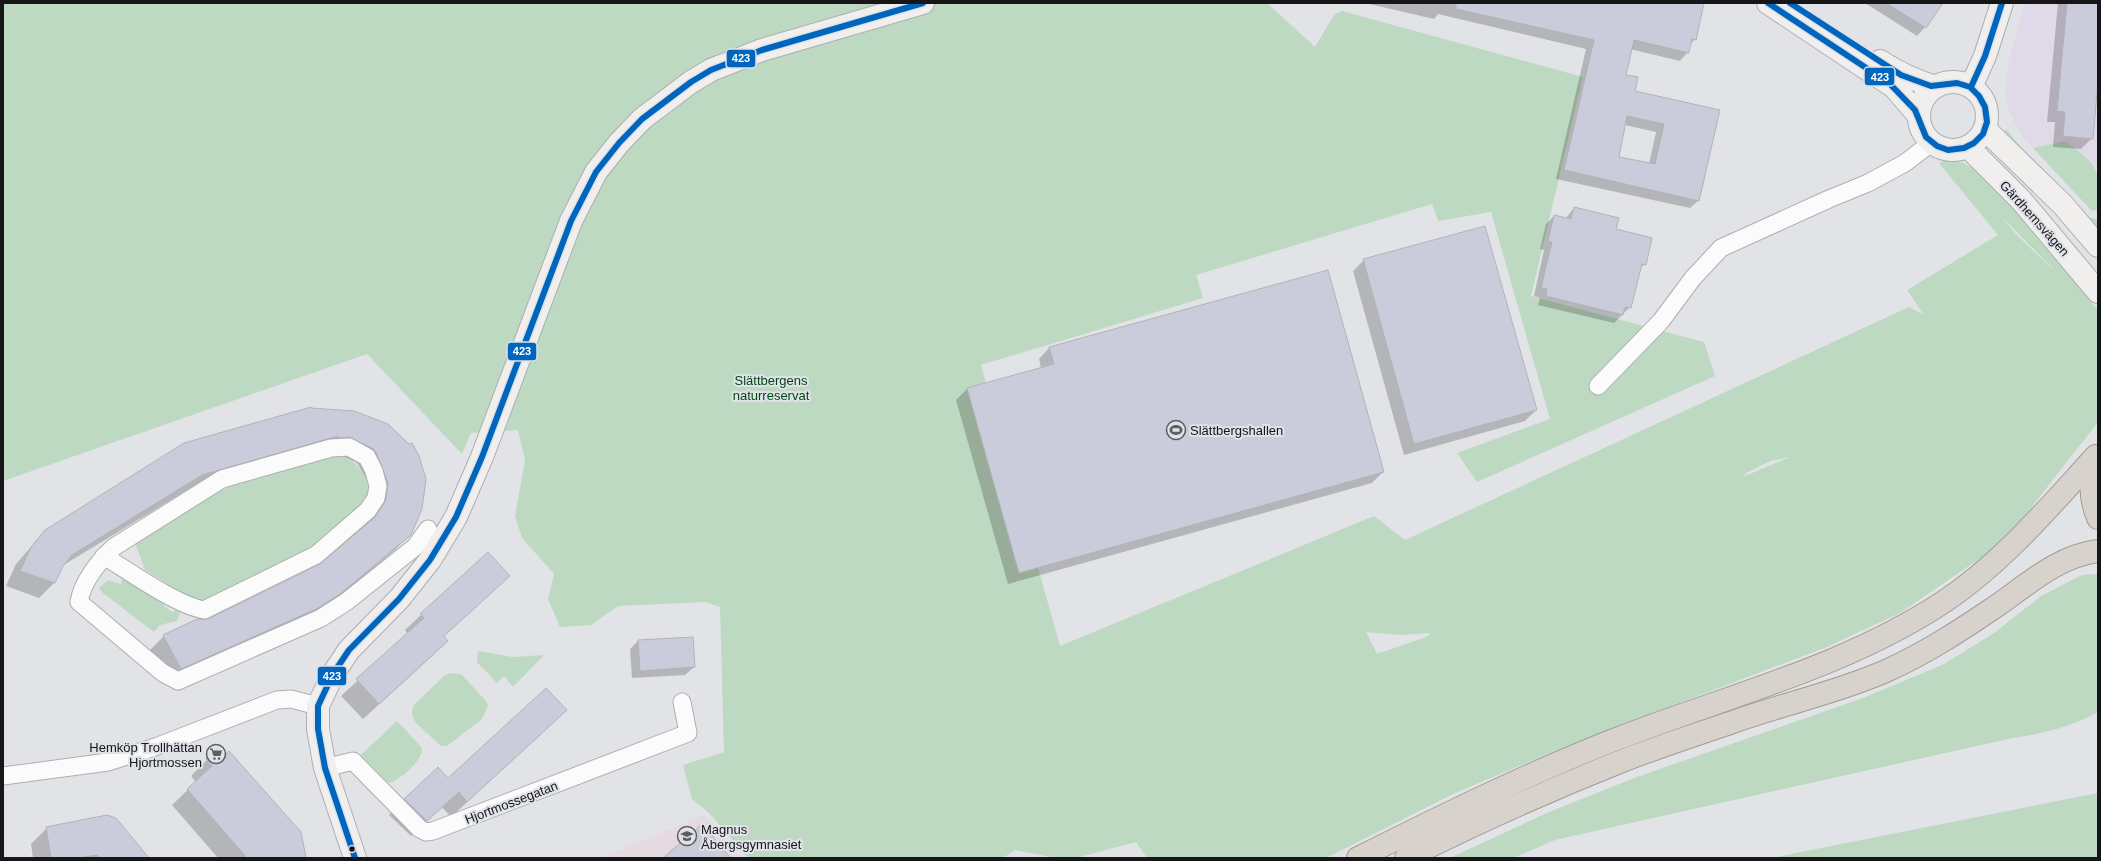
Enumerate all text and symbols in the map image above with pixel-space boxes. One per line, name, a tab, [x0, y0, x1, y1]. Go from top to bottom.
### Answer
line badge: 423	[726, 49, 756, 68]
text: 423	[732, 52, 750, 64]
line badge: 423	[1864, 67, 1895, 86]
text: 423	[1871, 71, 1889, 83]
street label: Gärdhemsvägen	[1997, 178, 2072, 259]
line badge: 423	[507, 342, 537, 361]
text: 423	[513, 345, 531, 357]
park label: Slättbergens naturreservat	[733, 373, 810, 403]
sports icon: Slättbergshallen	[1165, 419, 1187, 441]
place label: Slättbergshallen	[1190, 423, 1283, 438]
line badge: 423	[317, 666, 347, 686]
text: 423	[323, 670, 341, 682]
place label: Hemköp Trollhättan Hjortmossen	[89, 740, 202, 770]
supermarket icon: Hemköp Trollhättan Hjortmossen	[205, 743, 227, 765]
street label: Hjortmossegatan	[463, 778, 560, 827]
place label: Magnus Åbergsgymnasiet	[701, 822, 802, 852]
school or university icon: Magnus Åbergsgymnasiet	[676, 825, 698, 847]
unlabelled marker	[347, 844, 357, 854]

